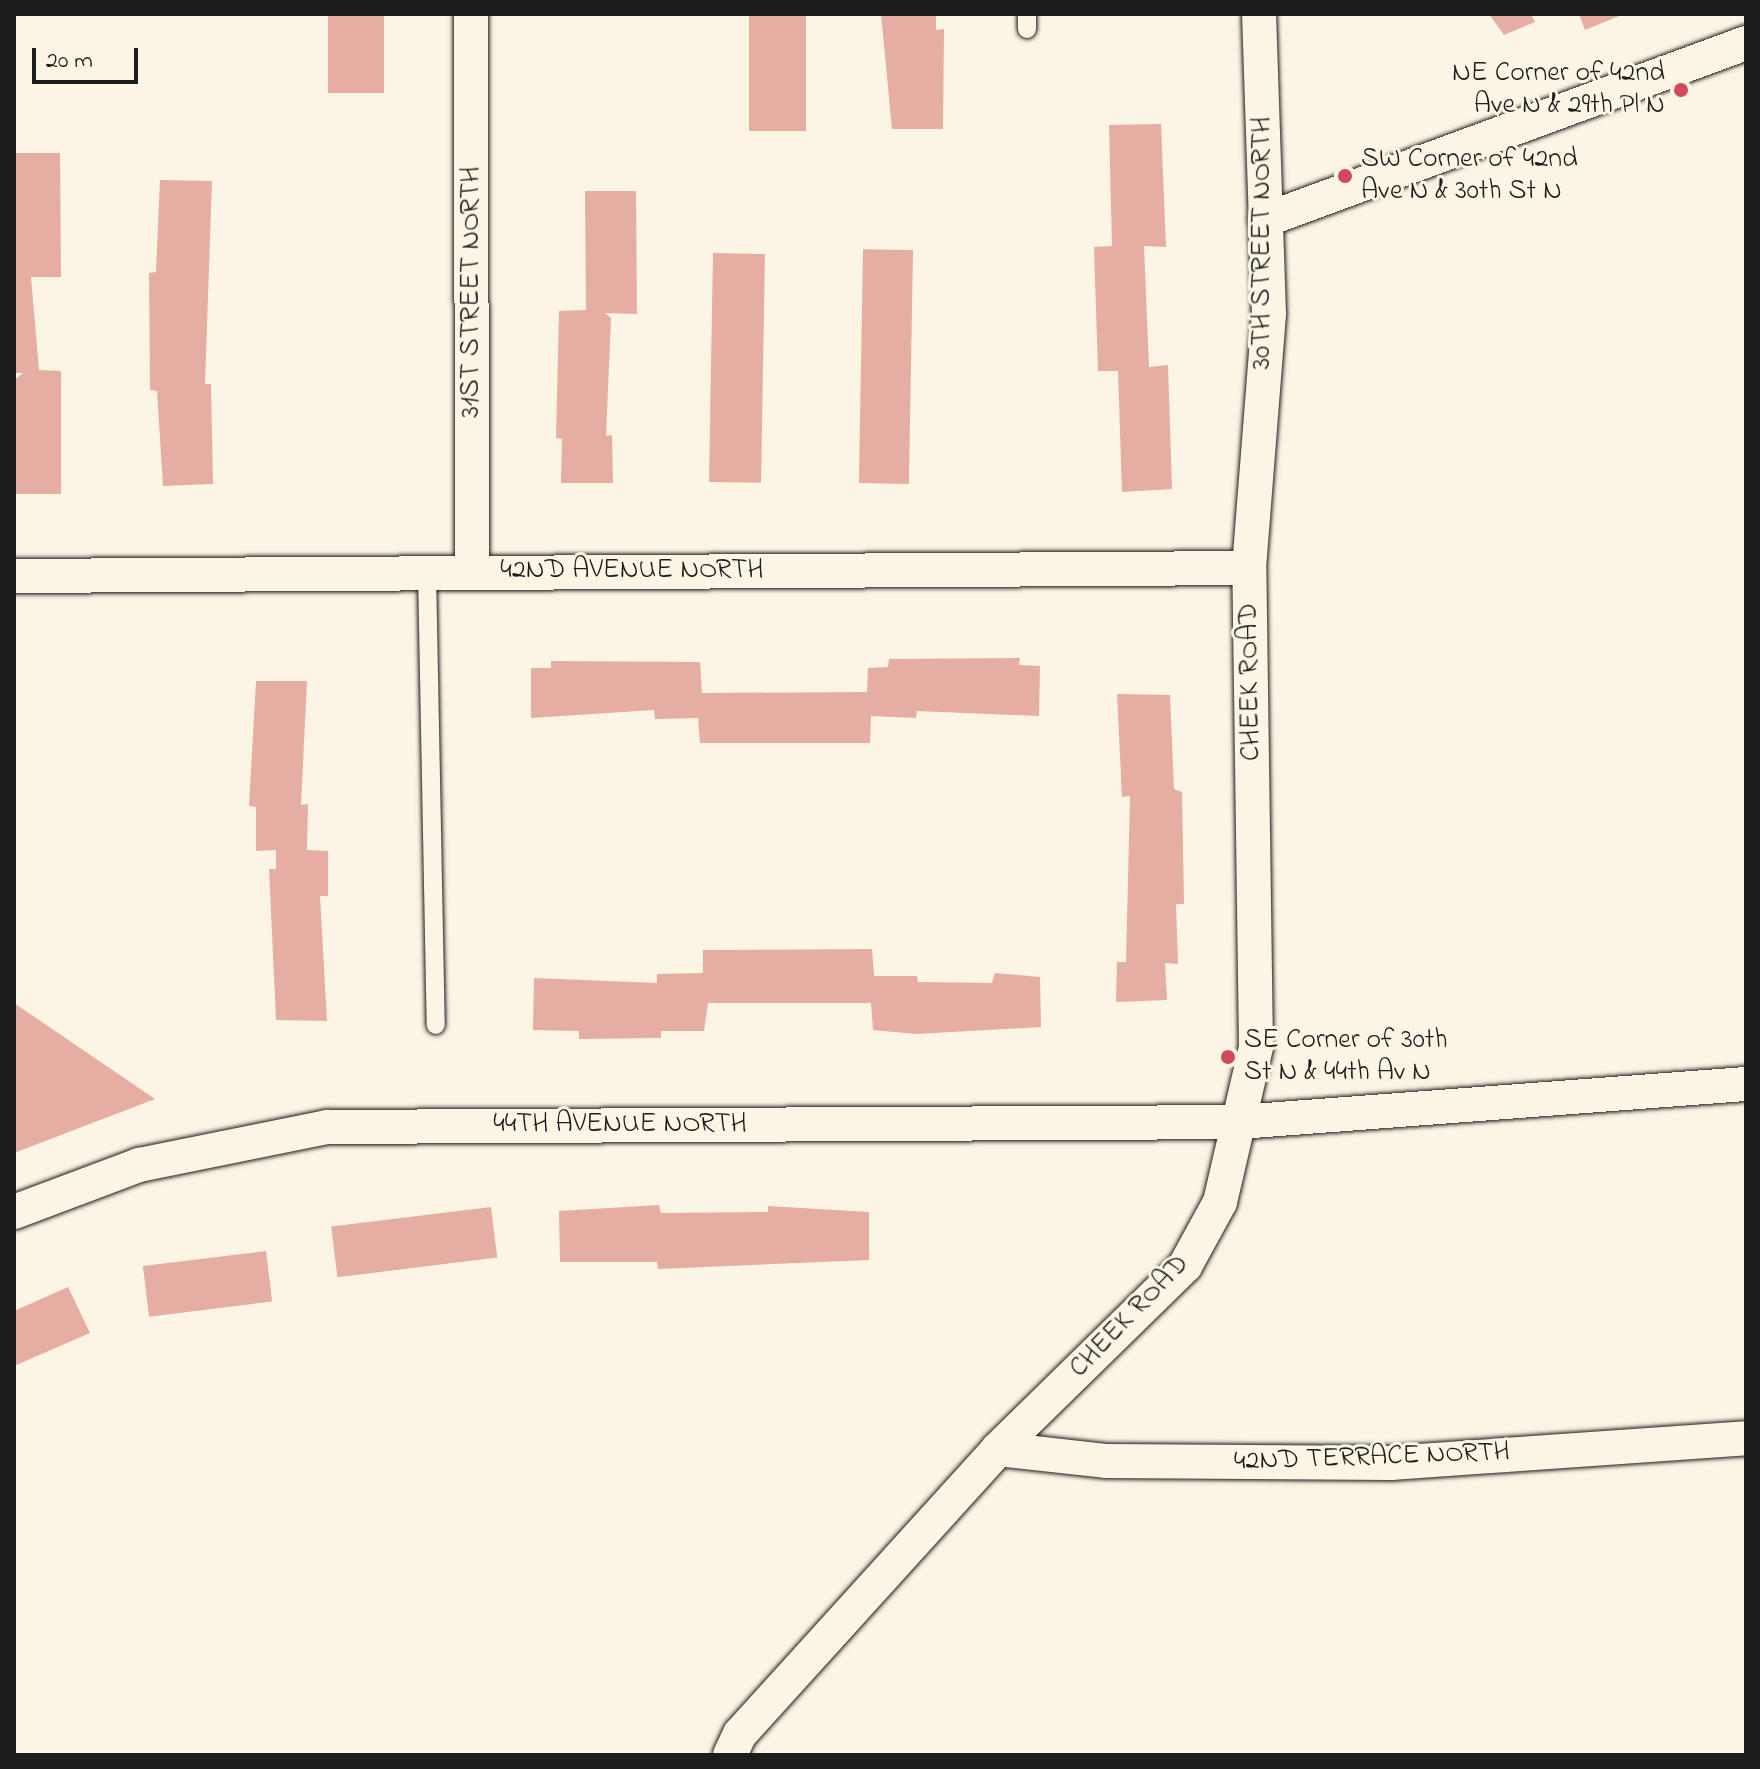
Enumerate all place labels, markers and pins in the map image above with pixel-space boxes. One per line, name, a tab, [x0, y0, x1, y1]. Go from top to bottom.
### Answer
place label: NE Corner of 42nd Ave N & 29th Pl N	[1452, 57, 1665, 123]
marker: NE Corner of 42nd Ave N & 29th Pl N	[1672, 81, 1690, 99]
place label: SW Corner of 42nd Ave N & 30th St N	[1361, 143, 1578, 209]
marker: SW Corner of 42nd Ave N & 30th St N	[1336, 167, 1354, 185]
place label: SE Corner of 30th St N & 44th Av N	[1244, 1024, 1448, 1090]
marker: SE Corner of 30th St N & 44th Av N	[1219, 1048, 1237, 1066]

